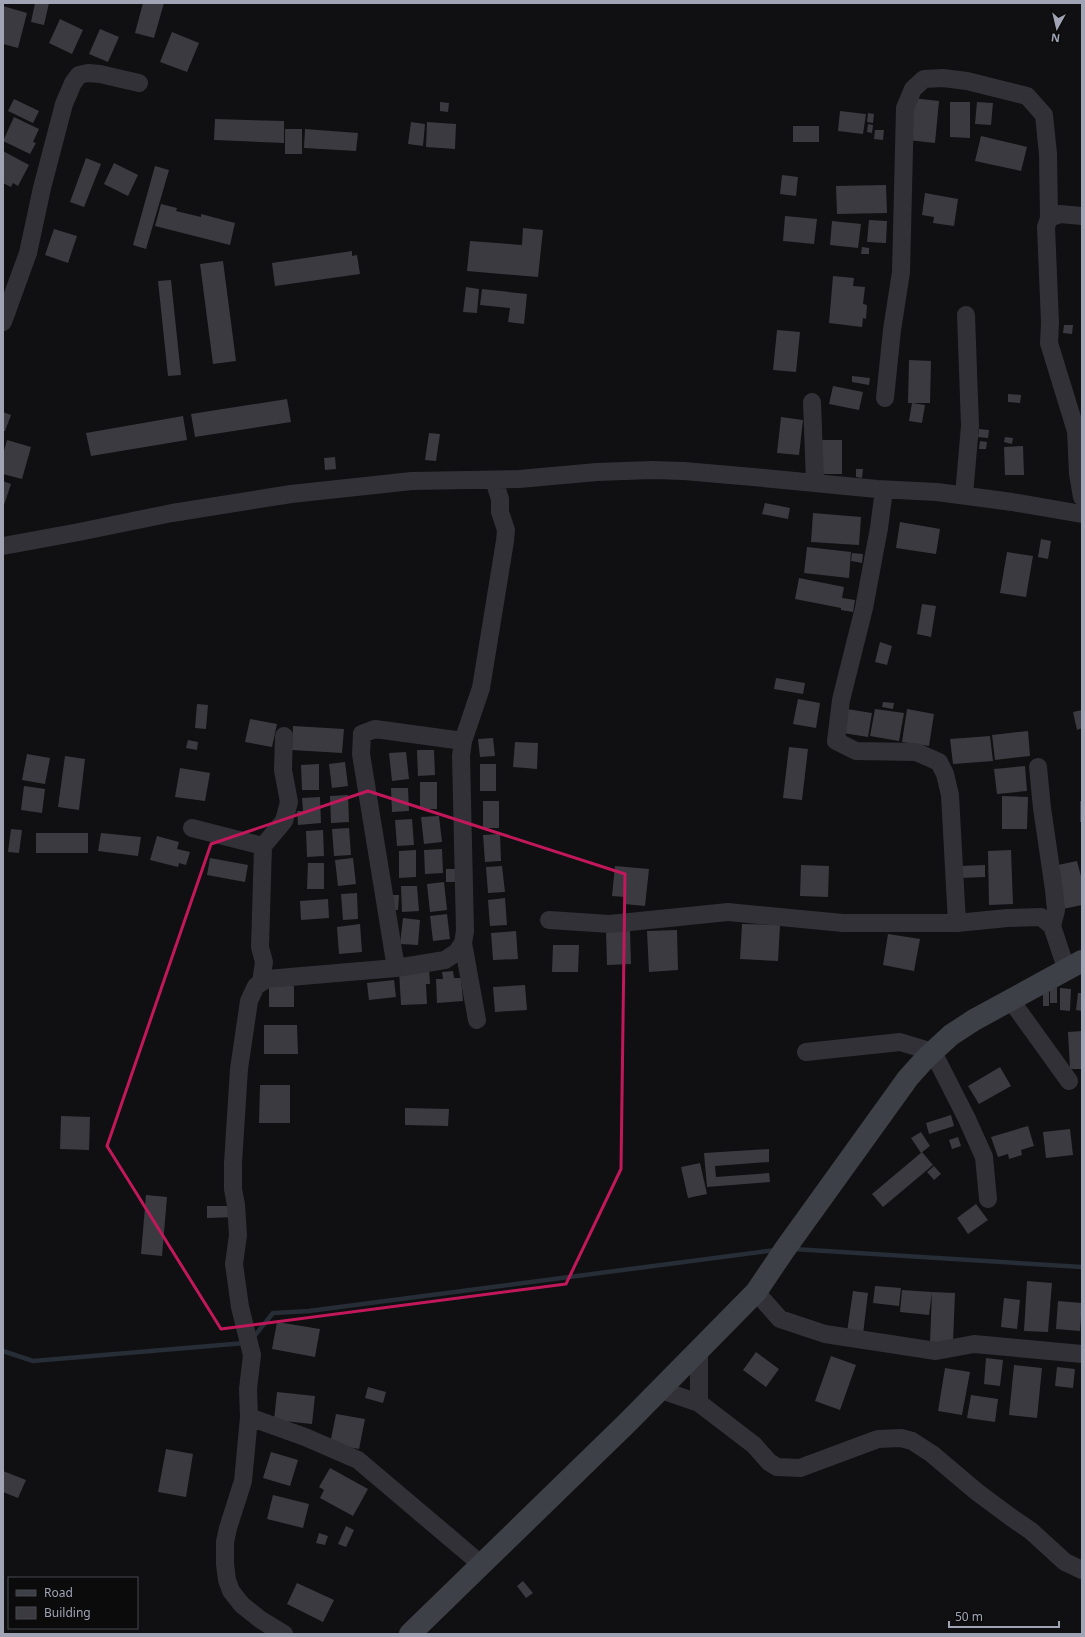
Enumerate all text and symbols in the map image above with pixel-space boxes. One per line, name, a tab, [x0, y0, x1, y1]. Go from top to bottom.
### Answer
north arrow	[1037, 8, 1077, 48]
text: N	[1050, 30, 1061, 46]
legend	[8, 1577, 138, 1629]
text: Road	[44, 1584, 73, 1601]
scale bar	[949, 1603, 1059, 1629]
text: Building	[44, 1604, 91, 1621]
text: 50 m	[955, 1608, 983, 1625]

